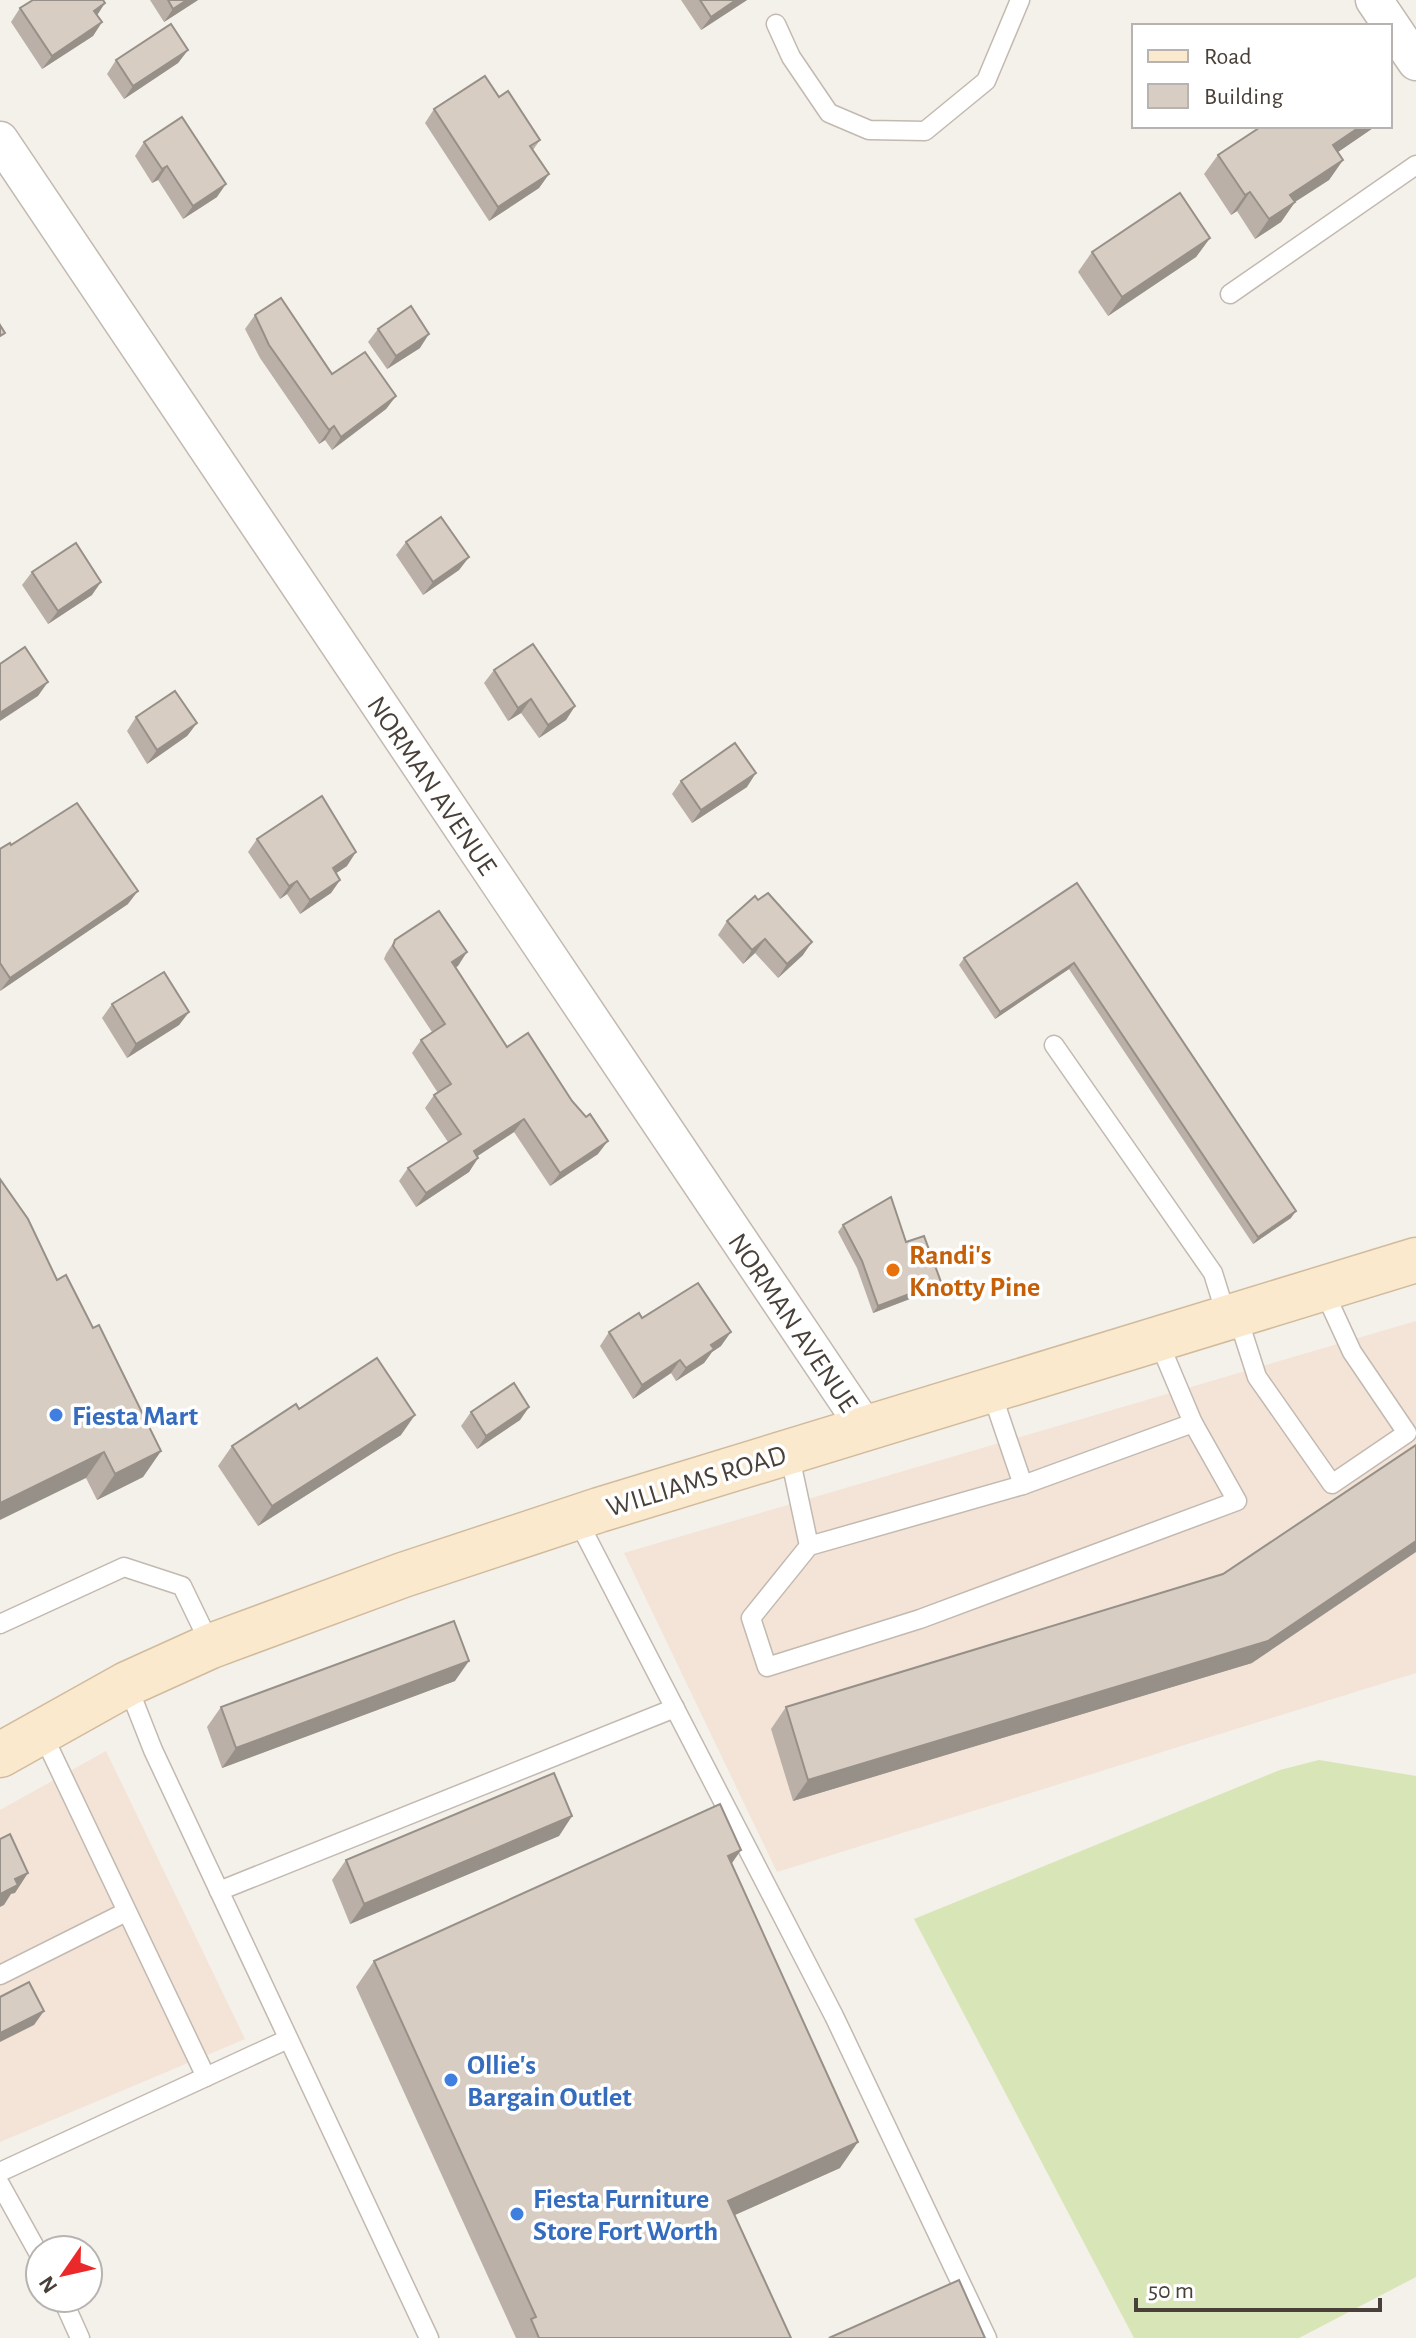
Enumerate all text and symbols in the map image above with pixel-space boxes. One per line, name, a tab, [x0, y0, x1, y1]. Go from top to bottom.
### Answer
legend	[1132, 24, 1392, 128]
text: Road	[1204, 45, 1252, 69]
text: Building	[1204, 85, 1283, 109]
street label: NORMAN AVENUE	[361, 692, 501, 881]
street label: NORMAN AVENUE	[722, 1229, 862, 1418]
place label: Randi's Knotty Pine	[909, 1242, 1040, 1302]
marker: Randi's Knotty Pine	[884, 1261, 902, 1279]
place label: Fiesta Mart	[72, 1403, 198, 1431]
marker: Fiesta Mart	[47, 1406, 65, 1424]
street label: WILLIAMS ROAD	[603, 1441, 790, 1523]
place label: Ollie's Bargain Outlet	[467, 2052, 632, 2112]
marker: Ollie's Bargain Outlet	[442, 2071, 460, 2089]
place label: Fiesta Furniture Store Fort Worth	[533, 2186, 718, 2246]
marker: Fiesta Furniture Store Fort Worth	[508, 2205, 526, 2223]
north arrow	[24, 2234, 104, 2314]
scale bar	[1136, 2262, 1380, 2312]
text: N	[35, 2272, 62, 2297]
text: 50 m	[1148, 2279, 1194, 2303]

